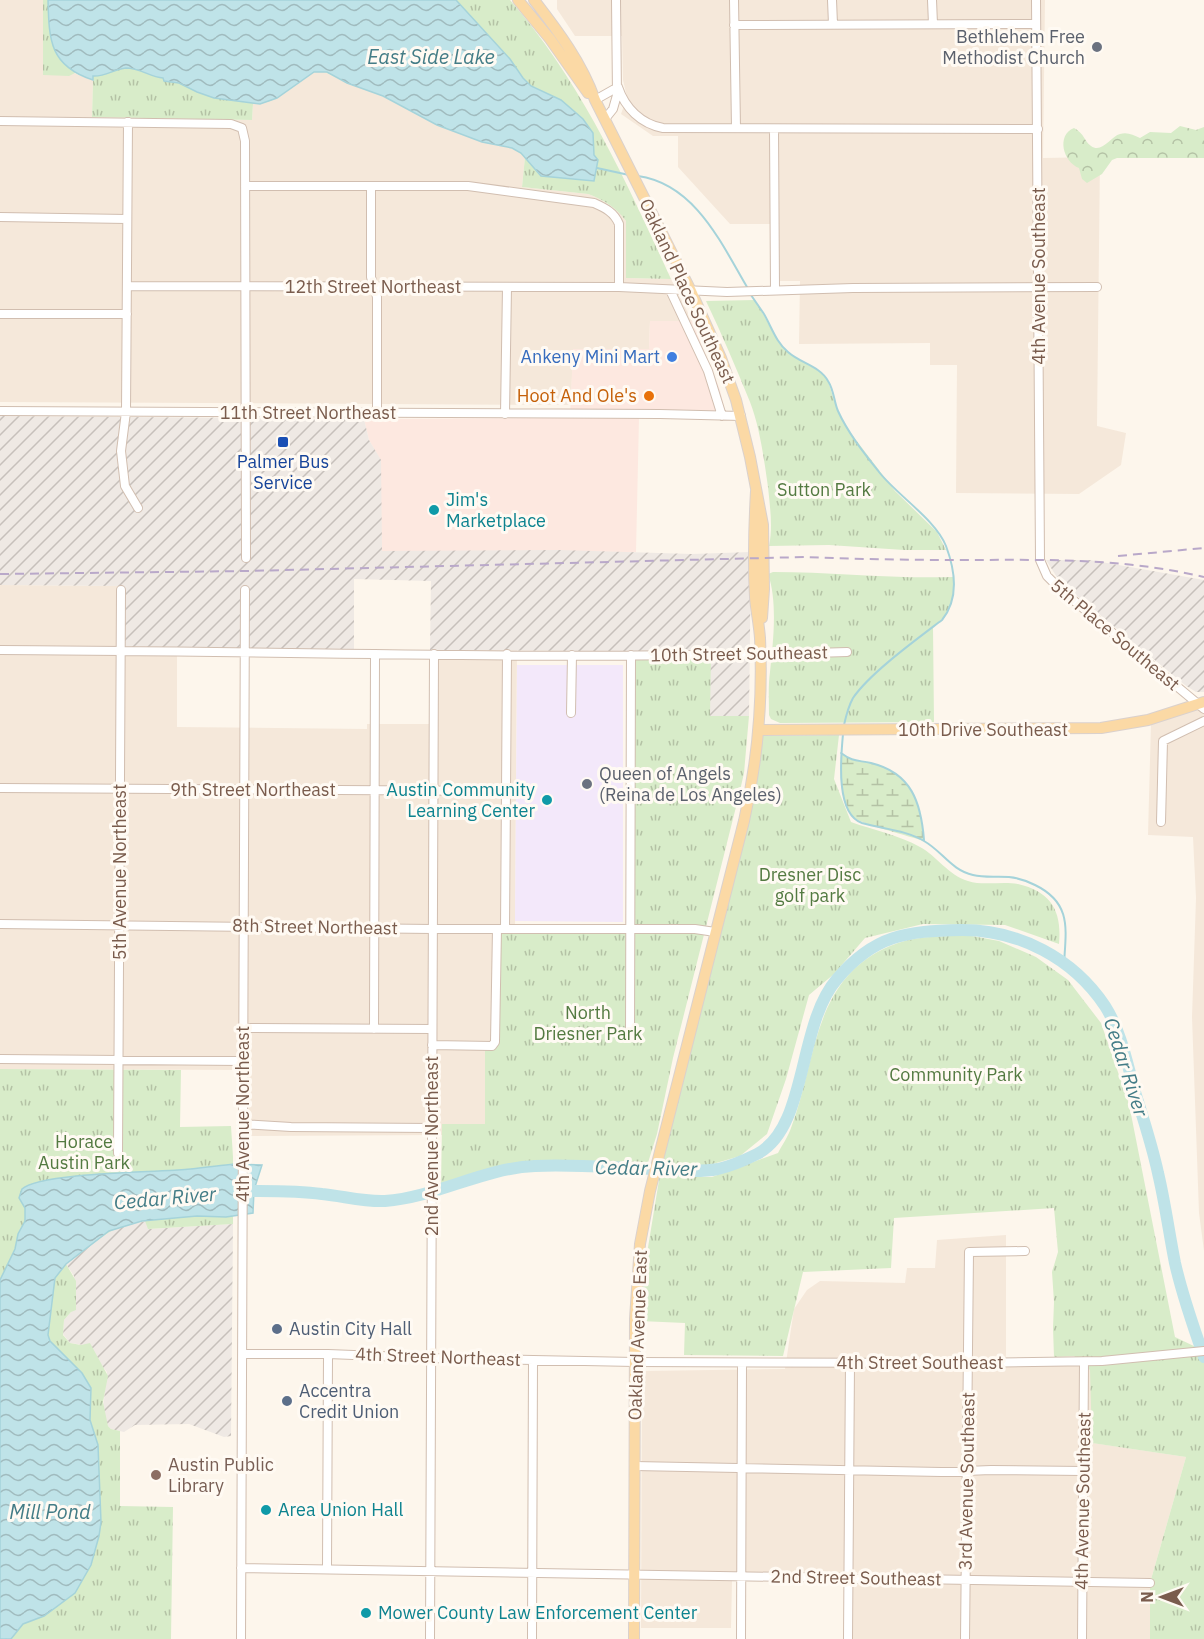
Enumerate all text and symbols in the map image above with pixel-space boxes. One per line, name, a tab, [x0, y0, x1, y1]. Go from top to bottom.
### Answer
place label: Bethlehem Free Methodist Church	[942, 25, 1085, 69]
marker: Bethlehem Free Methodist Church	[1090, 40, 1104, 54]
water label: East Side Lake	[367, 43, 495, 70]
street label: 4th Avenue Southeast	[1027, 187, 1050, 365]
street label: Oakland Place Southeast	[634, 195, 740, 387]
street label: 12th Street Northeast	[285, 275, 461, 298]
place label: Ankeny Mini Mart	[521, 345, 660, 368]
marker: Ankeny Mini Mart	[665, 350, 679, 364]
place label: Hoot And Ole's	[517, 384, 637, 407]
marker: Hoot And Ole's	[642, 389, 656, 403]
street label: 11th Street Northeast	[220, 401, 396, 424]
marker: Palmer Bus Service	[276, 435, 290, 449]
place label: Palmer Bus Service	[237, 450, 329, 494]
park label: Sutton Park	[777, 478, 872, 501]
place label: Jim's Marketplace	[446, 488, 546, 532]
marker: Jim's Marketplace	[427, 503, 441, 517]
street label: 5th Place Southeast	[1046, 574, 1185, 695]
street label: 10th Street Southeast	[650, 640, 828, 667]
street label: 10th Drive Southeast	[898, 718, 1068, 741]
place label: Queen of Angels (Reina de Los Angeles)	[599, 762, 782, 806]
marker: Queen of Angels (Reina de Los Angeles)	[580, 777, 594, 791]
street label: 9th Street Northeast	[170, 778, 336, 801]
place label: Austin Community Learning Center	[386, 778, 535, 822]
street label: 5th Avenue Northeast	[108, 784, 131, 960]
marker: Austin Community Learning Center	[540, 793, 554, 807]
park label: Dresner Disc golf park	[759, 863, 861, 907]
street label: 8th Street Northeast	[232, 914, 398, 939]
park label: North Driesner Park	[533, 1001, 643, 1045]
water label: Cedar River	[1098, 1014, 1155, 1120]
street label: 4th Avenue Northeast	[231, 1026, 254, 1202]
street label: 2nd Avenue Northeast	[420, 1056, 443, 1236]
park label: Community Park	[889, 1063, 1023, 1086]
park label: Horace Austin Park	[38, 1130, 131, 1174]
water label: Cedar River	[595, 1153, 698, 1182]
water label: Cedar River	[113, 1180, 218, 1215]
street label: Oakland Avenue East	[623, 1249, 652, 1421]
place label: Austin City Hall	[289, 1317, 412, 1340]
marker: Austin City Hall	[270, 1322, 284, 1336]
street label: 4th Street Northeast	[355, 1342, 521, 1371]
street label: 4th Street Southeast	[837, 1351, 1003, 1374]
place label: Accentra Credit Union	[299, 1379, 399, 1423]
street label: 3rd Avenue Southeast	[953, 1392, 980, 1570]
marker: Accentra Credit Union	[280, 1394, 294, 1408]
street label: 4th Avenue Southeast	[1069, 1412, 1096, 1590]
place label: Austin Public Library	[168, 1453, 274, 1497]
marker: Austin Public Library	[149, 1468, 163, 1482]
water label: Mill Pond	[9, 1498, 91, 1525]
place label: Area Union Hall	[278, 1498, 403, 1521]
marker: Area Union Hall	[259, 1503, 273, 1517]
street label: 2nd Street Southeast	[770, 1565, 942, 1590]
north arrow	[1132, 1567, 1192, 1627]
text: N	[1137, 1591, 1157, 1603]
place label: Mower County Law Enforcement Center	[378, 1601, 698, 1624]
marker: Mower County Law Enforcement Center	[359, 1606, 373, 1620]

